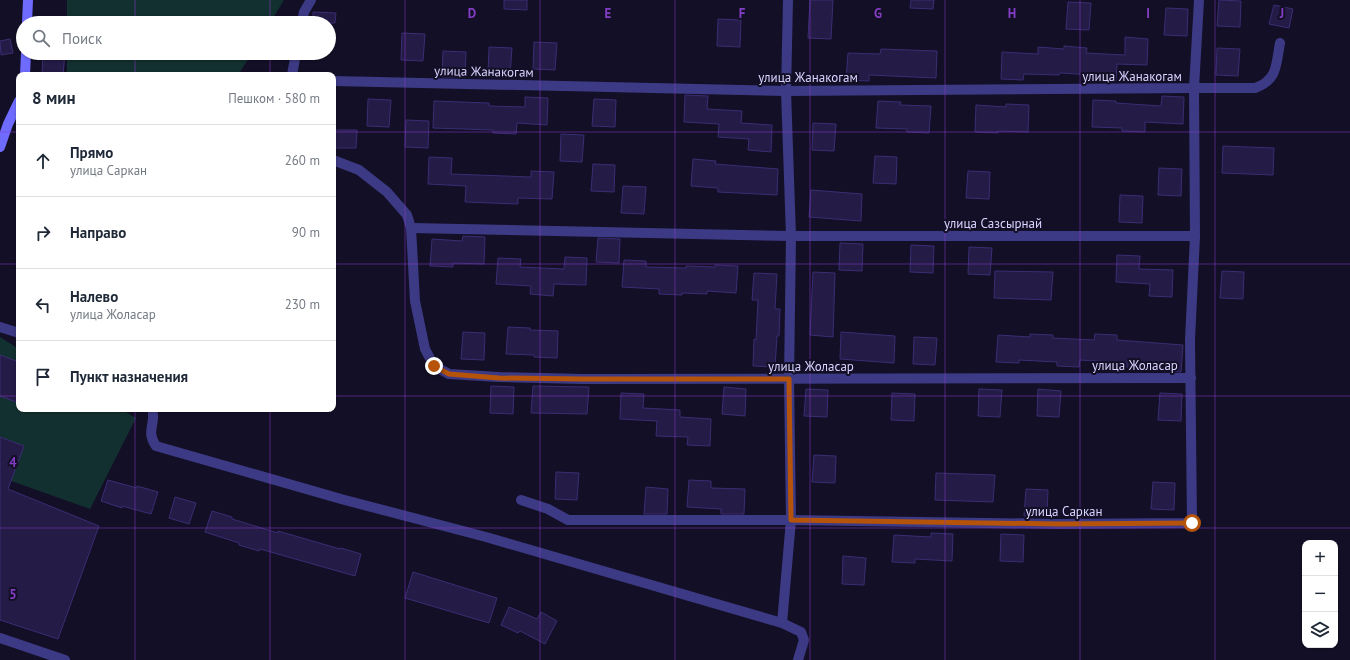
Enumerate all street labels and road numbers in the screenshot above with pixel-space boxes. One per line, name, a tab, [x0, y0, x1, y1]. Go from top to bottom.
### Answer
street label: улица Жанакогам	[434, 62, 534, 81]
street label: улица Жанакогам	[1082, 68, 1182, 85]
street label: улица Жанакогам	[758, 69, 858, 86]
street label: улица Сазсырнай	[944, 215, 1042, 232]
street label: улица Жоласар	[1092, 357, 1178, 374]
street label: улица Жоласар	[768, 358, 854, 375]
street label: улица Саркан	[1025, 503, 1103, 520]

